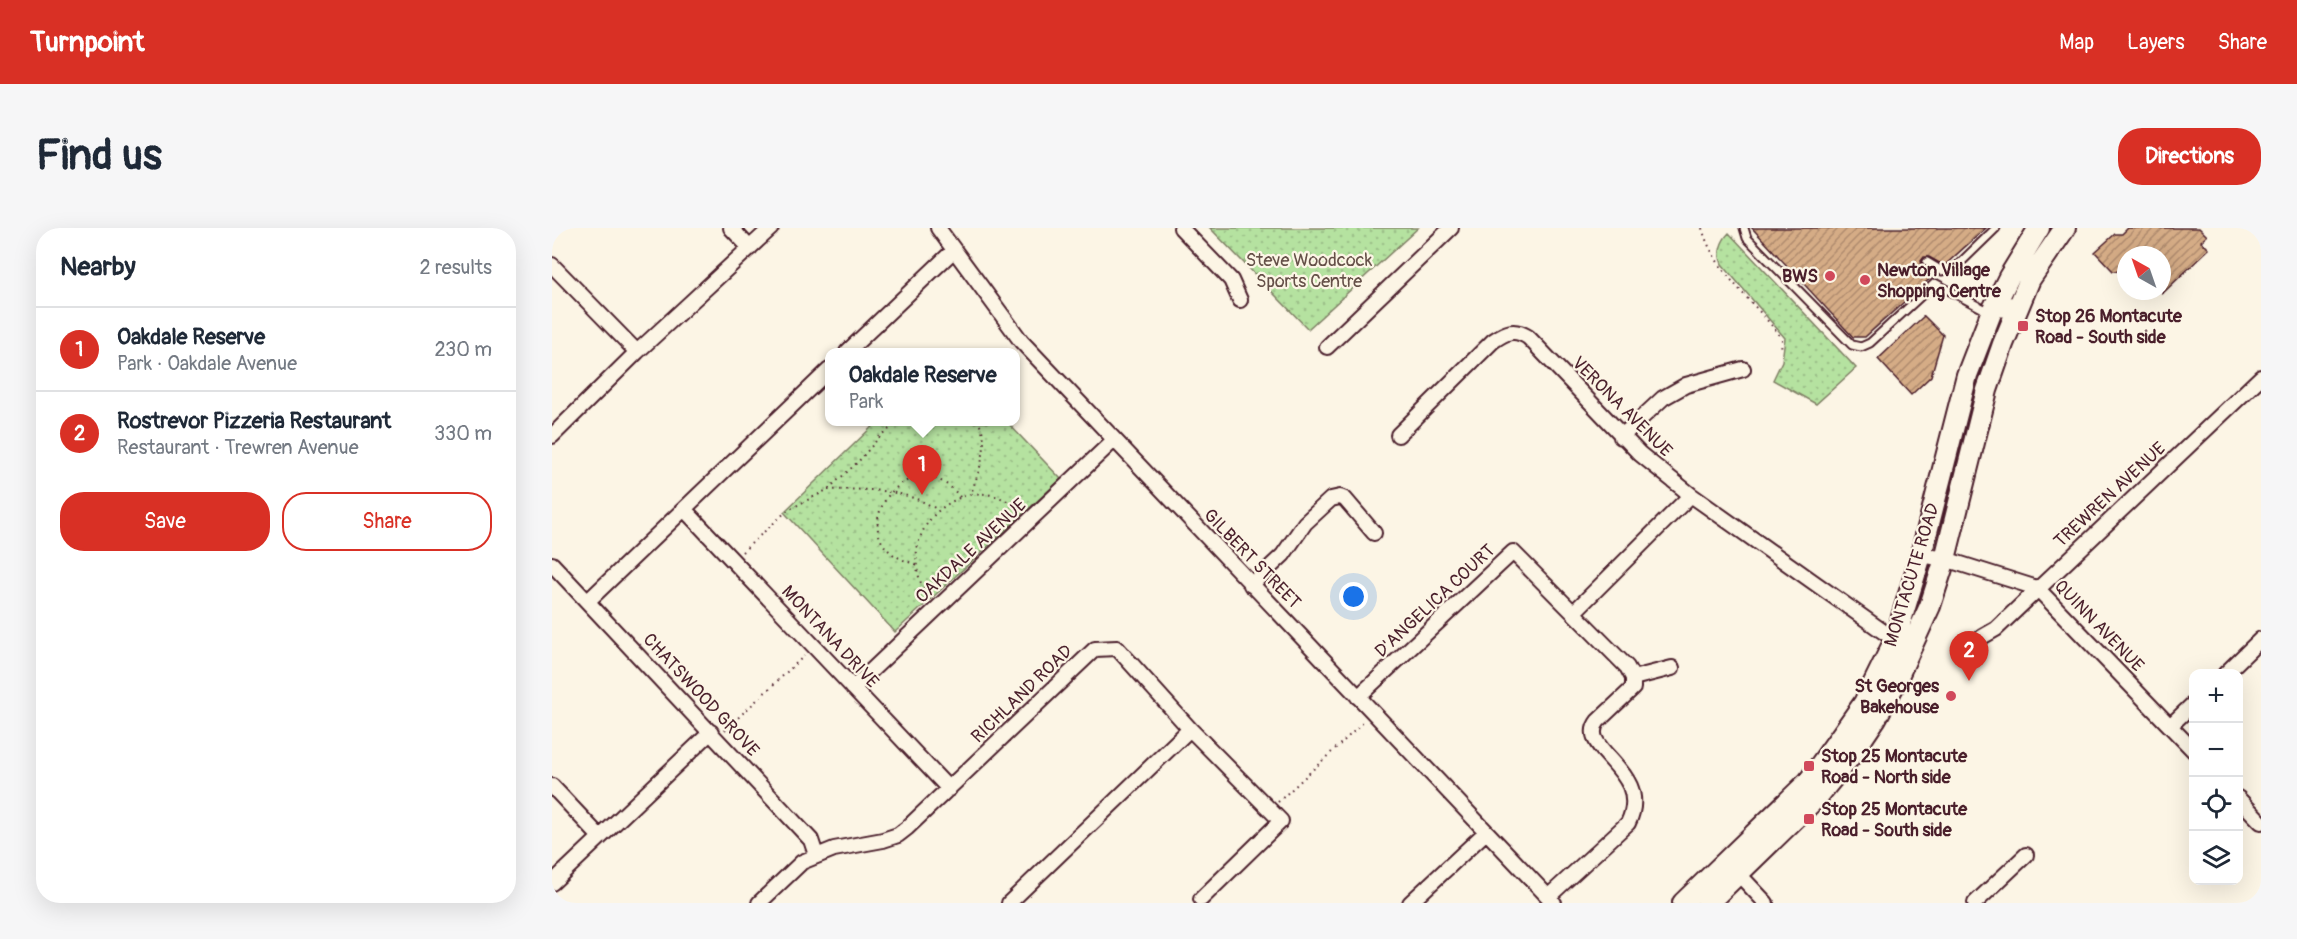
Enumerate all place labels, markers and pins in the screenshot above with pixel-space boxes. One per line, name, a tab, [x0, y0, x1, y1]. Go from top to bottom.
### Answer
place label: Newton Village Shopping Centre	[1877, 259, 2002, 303]
place label: BWS	[1782, 265, 1818, 288]
marker: BWS	[1823, 269, 1837, 283]
marker: Newton Village Shopping Centre	[1858, 273, 1872, 287]
place label: Stop 26 Montacute Road - South side	[2035, 305, 2183, 349]
marker: Stop 26 Montacute Road - South side	[2016, 319, 2030, 333]
pin: 1	[902, 446, 941, 495]
pin: 2	[1950, 632, 1988, 681]
place label: St Georges Bakehouse	[1854, 675, 1940, 719]
marker: St Georges Bakehouse	[1944, 689, 1958, 703]
place label: Stop 25 Montacute Road - North side	[1821, 745, 1968, 789]
marker: Stop 25 Montacute Road - North side	[1802, 759, 1816, 773]
place label: Stop 25 Montacute Road - South side	[1821, 798, 1968, 842]
marker: Stop 25 Montacute Road - South side	[1802, 812, 1816, 826]

